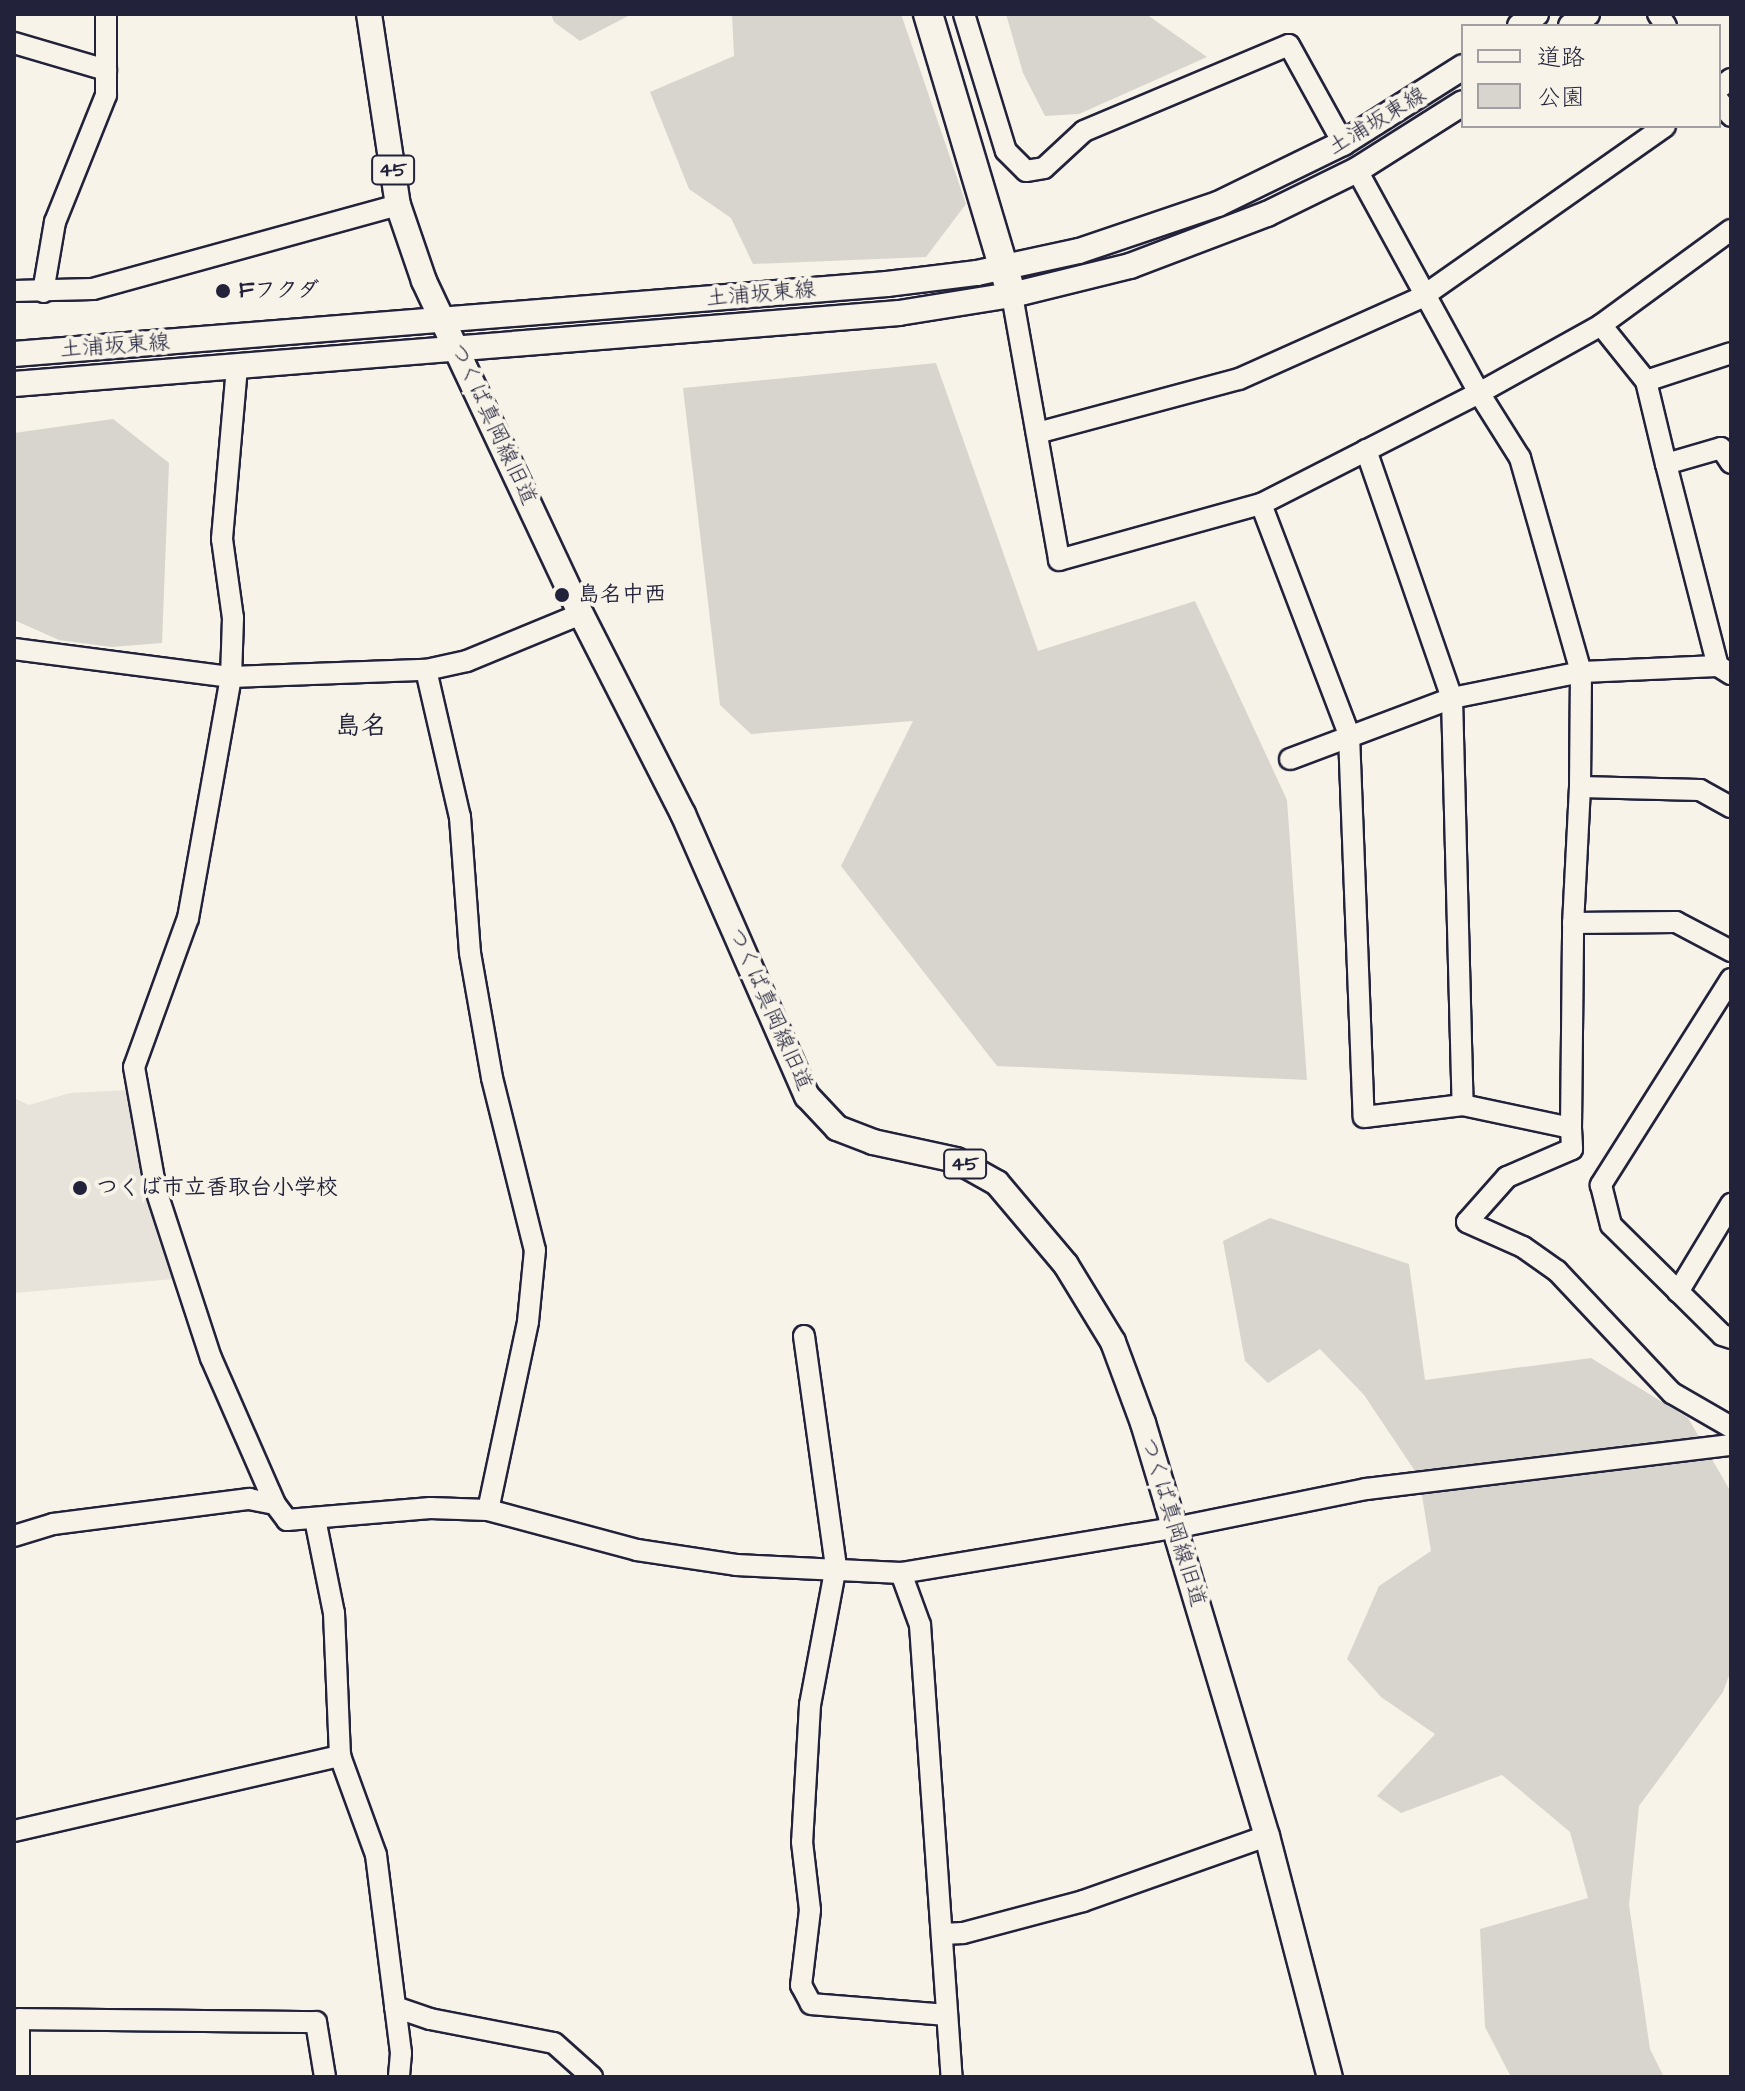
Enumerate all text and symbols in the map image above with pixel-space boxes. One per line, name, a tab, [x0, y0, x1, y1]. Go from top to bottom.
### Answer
legend	[1461, 24, 1721, 128]
text: 道路	[1537, 41, 1585, 75]
street label: 土浦坂東線	[1323, 81, 1431, 161]
text: 公園	[1537, 81, 1585, 115]
road number: 45	[371, 154, 415, 186]
street label: 土浦坂東線	[705, 276, 817, 312]
place label: Fフクダ	[239, 278, 320, 304]
marker: Fフクダ	[214, 282, 232, 300]
street label: 土浦坂東線	[59, 329, 171, 363]
street label: つくば真岡線旧道	[444, 339, 542, 509]
place label: 島名中西	[578, 582, 666, 608]
marker: 島名中西	[553, 586, 571, 604]
district label: 島名	[335, 711, 387, 743]
street label: つくば真岡線旧道	[722, 923, 818, 1095]
road number: 45	[943, 1148, 987, 1180]
place label: つくば市立香取台小学校	[96, 1175, 338, 1201]
marker: つくば市立香取台小学校	[71, 1179, 89, 1197]
street label: つくば真岡線旧道	[1135, 1434, 1211, 1610]

